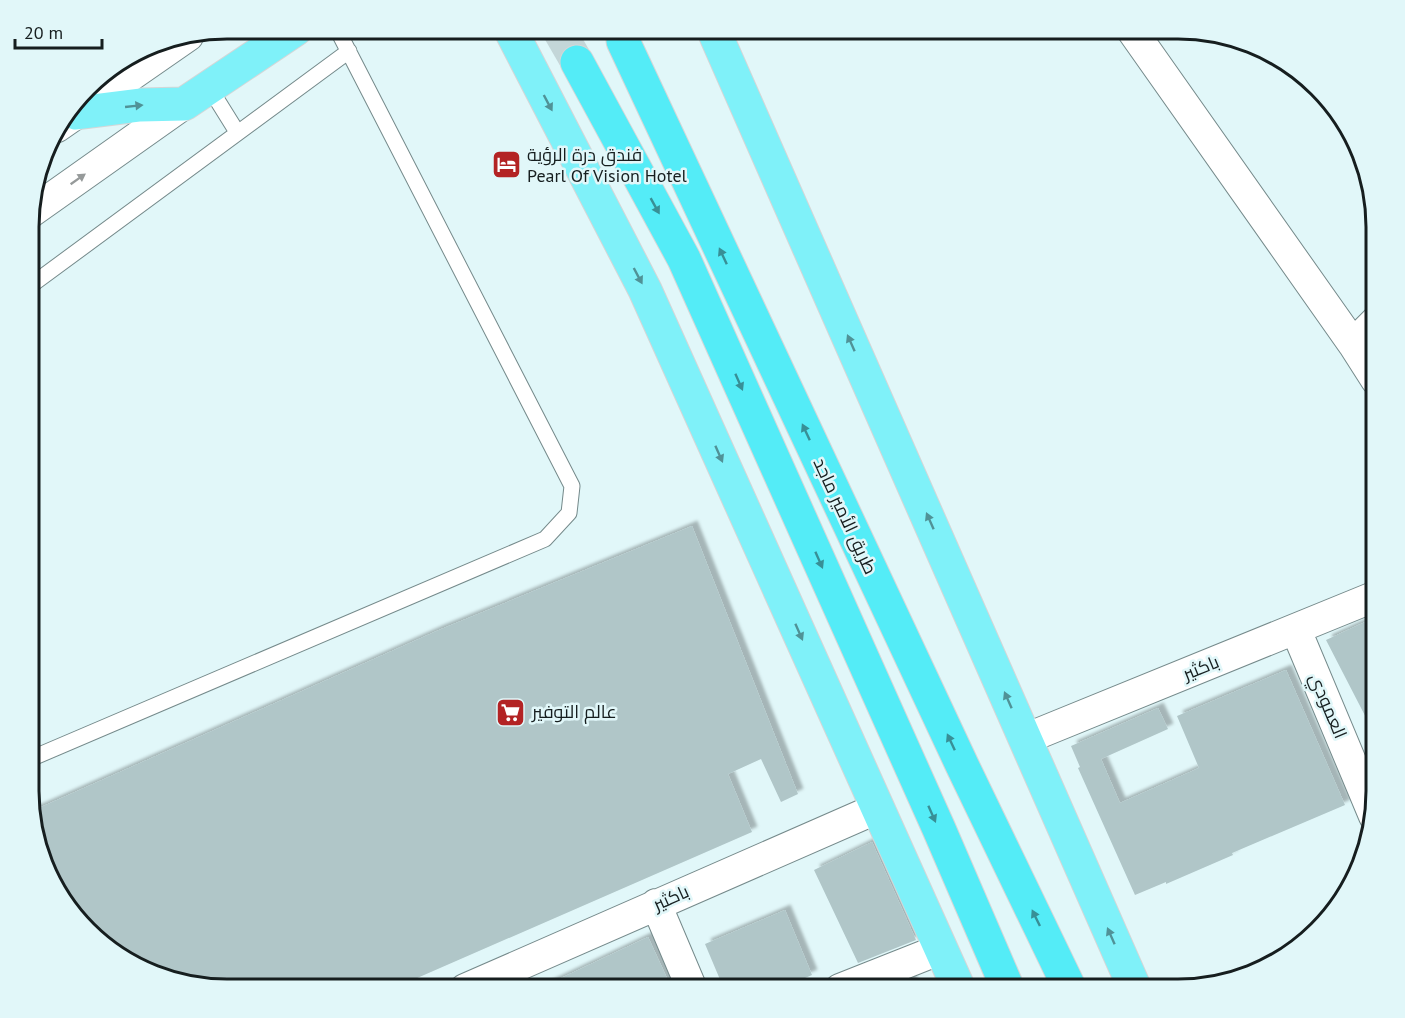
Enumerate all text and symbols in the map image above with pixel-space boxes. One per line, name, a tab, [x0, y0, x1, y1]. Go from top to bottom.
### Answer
scale bar	[15, 12, 102, 50]
text: 20 m	[24, 21, 63, 44]
one-way arrow	[543, 95, 553, 112]
one-way arrow	[125, 101, 144, 111]
place label: فندق درة الرؤية Pearl Of Vision Hotel	[527, 143, 688, 187]
hotel icon: فندق درة الرؤية Pearl Of Vision Hotel	[490, 149, 522, 181]
one-way arrow	[70, 174, 85, 186]
one-way arrow	[650, 198, 660, 215]
one-way arrow	[719, 247, 728, 264]
one-way arrow	[633, 268, 643, 285]
one-way arrow	[846, 333, 856, 351]
one-way arrow	[734, 373, 744, 391]
one-way arrow	[802, 424, 811, 441]
one-way arrow	[714, 445, 724, 463]
street label: طريق الأمير ماجد	[808, 454, 882, 578]
one-way arrow	[924, 512, 934, 530]
one-way arrow	[814, 551, 823, 568]
one-way arrow	[794, 623, 804, 641]
street label: باكثير	[1178, 650, 1222, 686]
street label: العمودي	[1302, 670, 1352, 743]
one-way arrow	[1003, 690, 1013, 708]
supermarket icon: عالم التوفير	[495, 696, 527, 728]
place label: عالم التوفير	[531, 700, 617, 724]
one-way arrow	[947, 734, 956, 751]
one-way arrow	[928, 806, 937, 823]
street label: باكثير	[648, 879, 693, 916]
one-way arrow	[1031, 909, 1040, 926]
one-way arrow	[1106, 927, 1116, 945]

